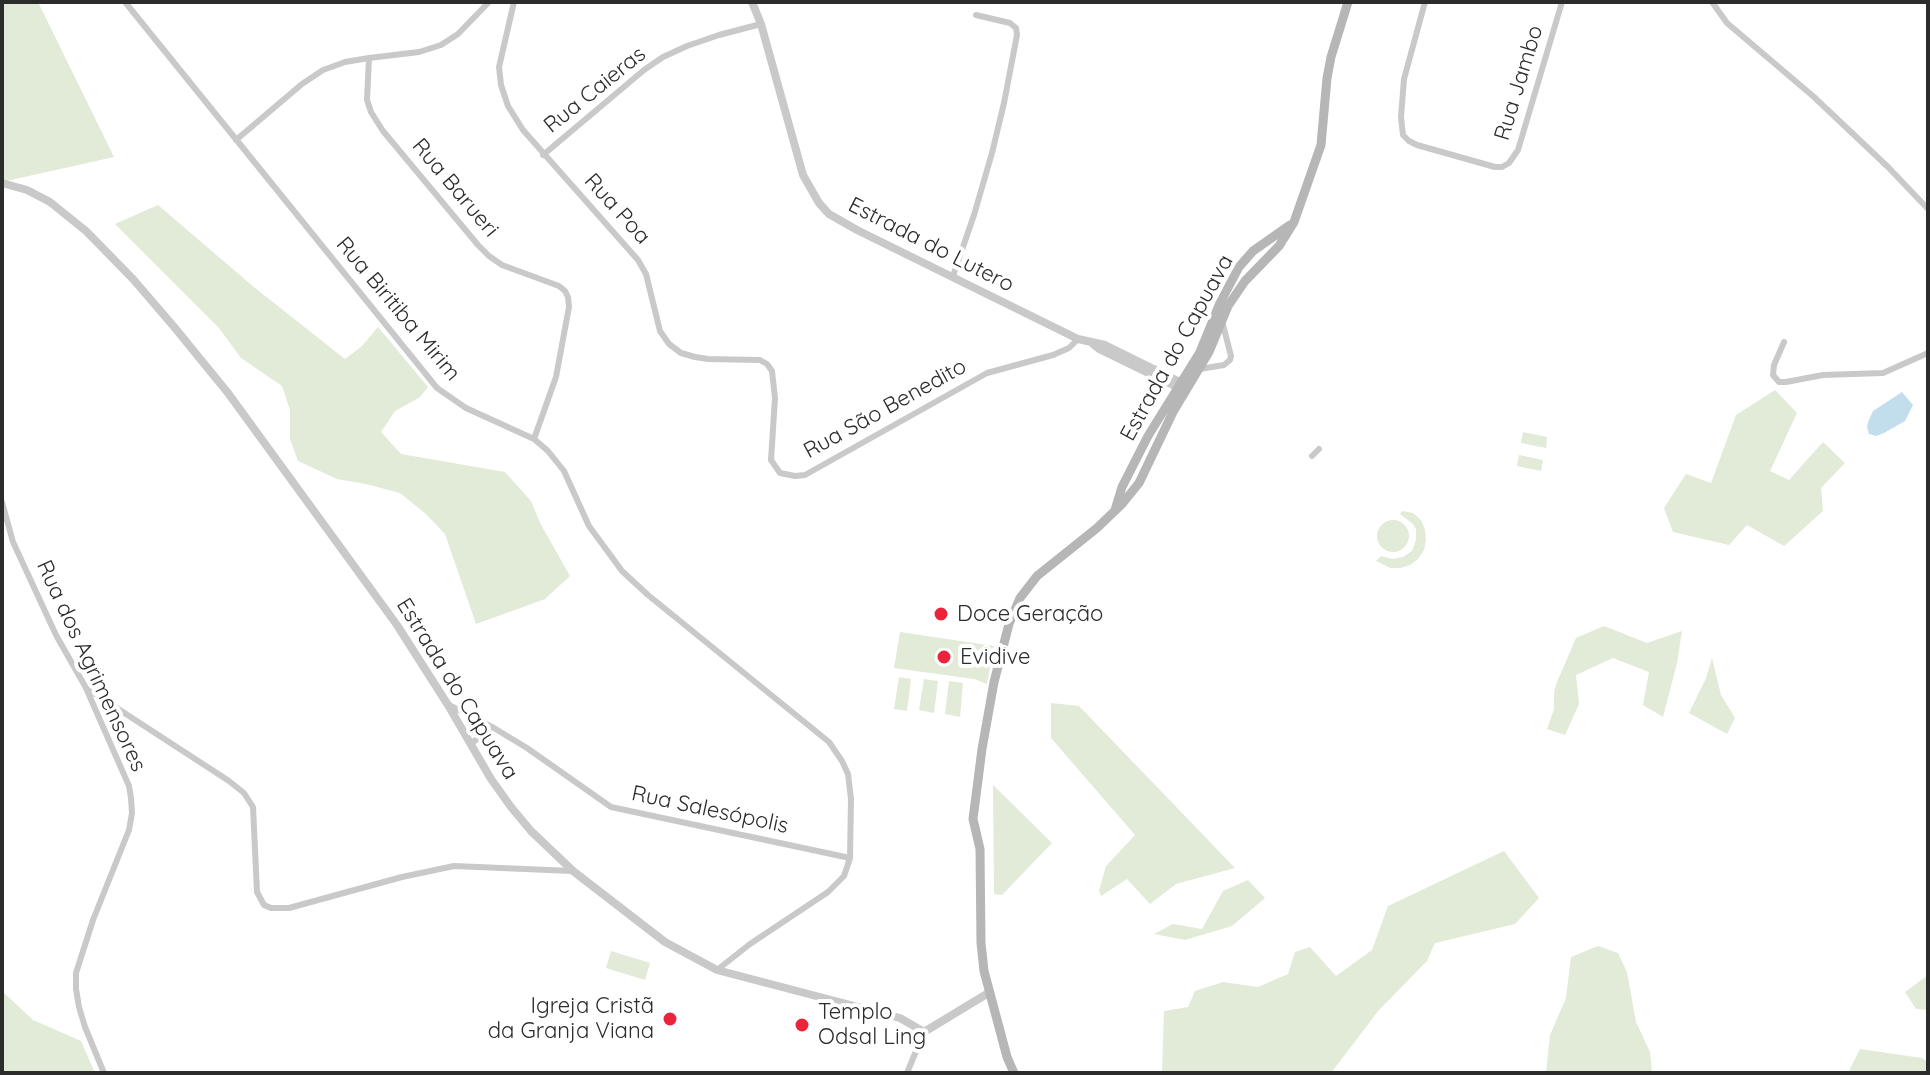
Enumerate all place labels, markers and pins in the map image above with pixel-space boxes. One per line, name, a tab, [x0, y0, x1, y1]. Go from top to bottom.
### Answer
place label: Doce Geração	[957, 601, 1103, 627]
marker: Doce Geração	[932, 605, 950, 623]
place label: Evidive	[960, 644, 1031, 670]
marker: Evidive	[935, 648, 953, 666]
place label: Igreja Cristã da Granja Viana	[488, 993, 654, 1044]
place label: Templo Odsal Ling	[818, 999, 926, 1050]
marker: Igreja Cristã da Granja Viana	[661, 1010, 679, 1028]
marker: Templo Odsal Ling	[793, 1016, 811, 1034]

